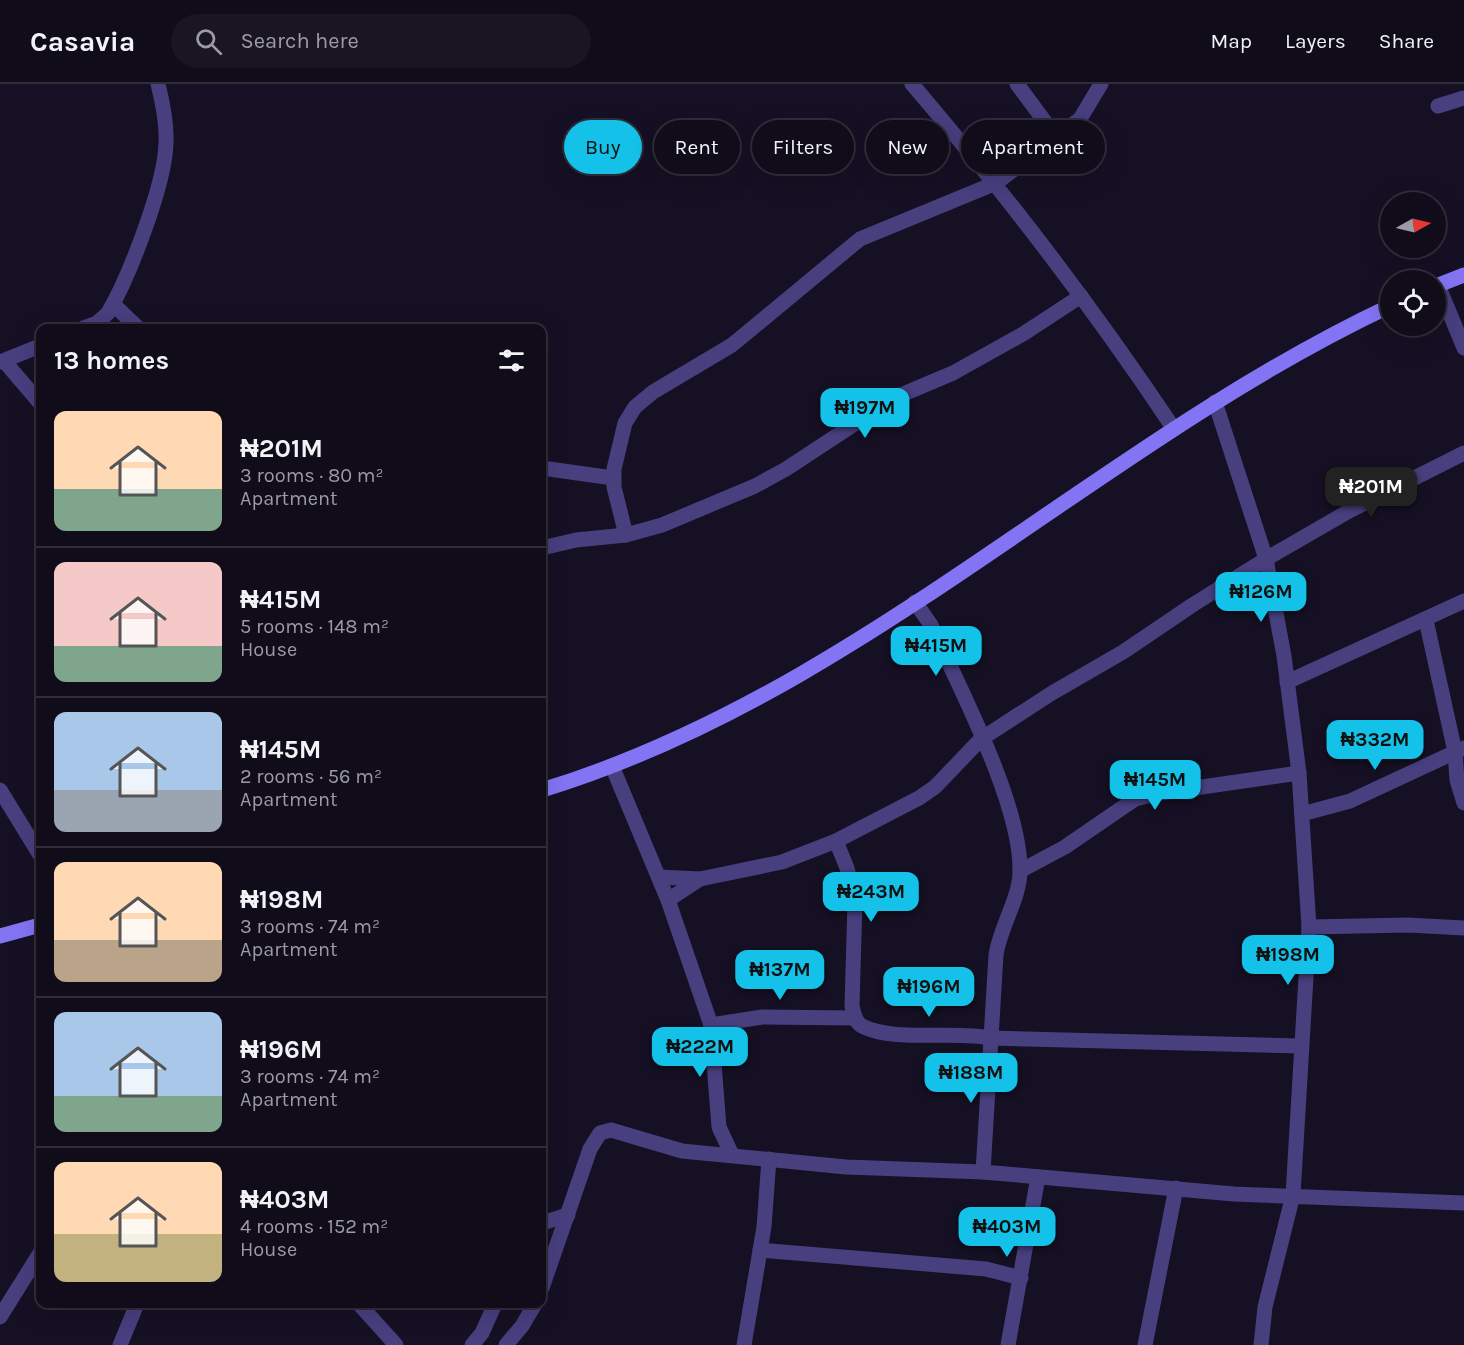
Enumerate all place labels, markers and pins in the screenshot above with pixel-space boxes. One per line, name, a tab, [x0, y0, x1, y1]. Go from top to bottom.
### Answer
pin: ₦197M	[823, 388, 907, 439]
pin: ₦201M	[1329, 467, 1413, 518]
pin: ₦126M	[1219, 572, 1303, 623]
pin: ₦415M	[894, 626, 978, 677]
pin: ₦332M	[1333, 720, 1417, 771]
pin: ₦145M	[1113, 760, 1197, 811]
pin: ₦243M	[829, 872, 913, 923]
pin: ₦198M	[1246, 935, 1330, 986]
pin: ₦137M	[738, 950, 822, 1001]
pin: ₦196M	[887, 967, 971, 1018]
pin: ₦222M	[658, 1027, 742, 1078]
pin: ₦188M	[929, 1053, 1013, 1104]
pin: ₦403M	[965, 1207, 1049, 1258]

